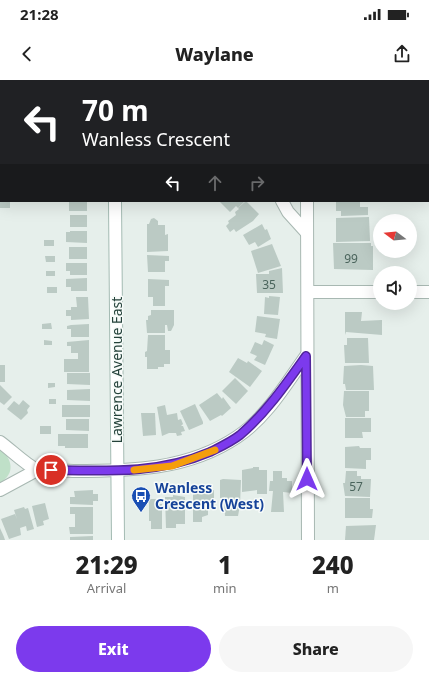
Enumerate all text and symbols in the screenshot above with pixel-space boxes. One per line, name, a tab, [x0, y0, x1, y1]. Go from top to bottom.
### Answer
text: 21:28	[20, 4, 59, 24]
text: Waylane	[175, 42, 254, 66]
icon: back	[16, 43, 38, 65]
icon: share	[391, 43, 413, 65]
text: 70 m	[82, 91, 149, 129]
icon: left	[16, 96, 68, 148]
text: Wanless Crescent	[82, 127, 230, 151]
icon: left	[162, 172, 184, 194]
icon: ahead	[204, 172, 226, 194]
icon: right	[246, 172, 268, 194]
north arrow	[373, 214, 417, 258]
map controls	[373, 214, 417, 310]
house number: 99	[344, 250, 358, 267]
button: sound	[373, 266, 417, 310]
house number: 35	[262, 276, 276, 293]
street label: Lawrence Avenue East	[107, 297, 126, 443]
pin	[34, 453, 68, 487]
position arrow	[286, 458, 328, 500]
icon: arrive	[40, 459, 62, 481]
place label: Wanless Crescent (West)	[155, 478, 264, 513]
house number: 57	[349, 478, 363, 495]
bus stop icon: Wanless Crescent (West)	[130, 485, 152, 513]
text: 21:29	[75, 548, 138, 581]
text: 1	[218, 548, 232, 581]
text: 240	[312, 548, 354, 581]
text: Arrival	[87, 579, 126, 597]
text: min	[213, 579, 237, 597]
text: m	[327, 579, 339, 597]
button: Exit	[16, 626, 211, 672]
button: Share	[219, 626, 413, 672]

